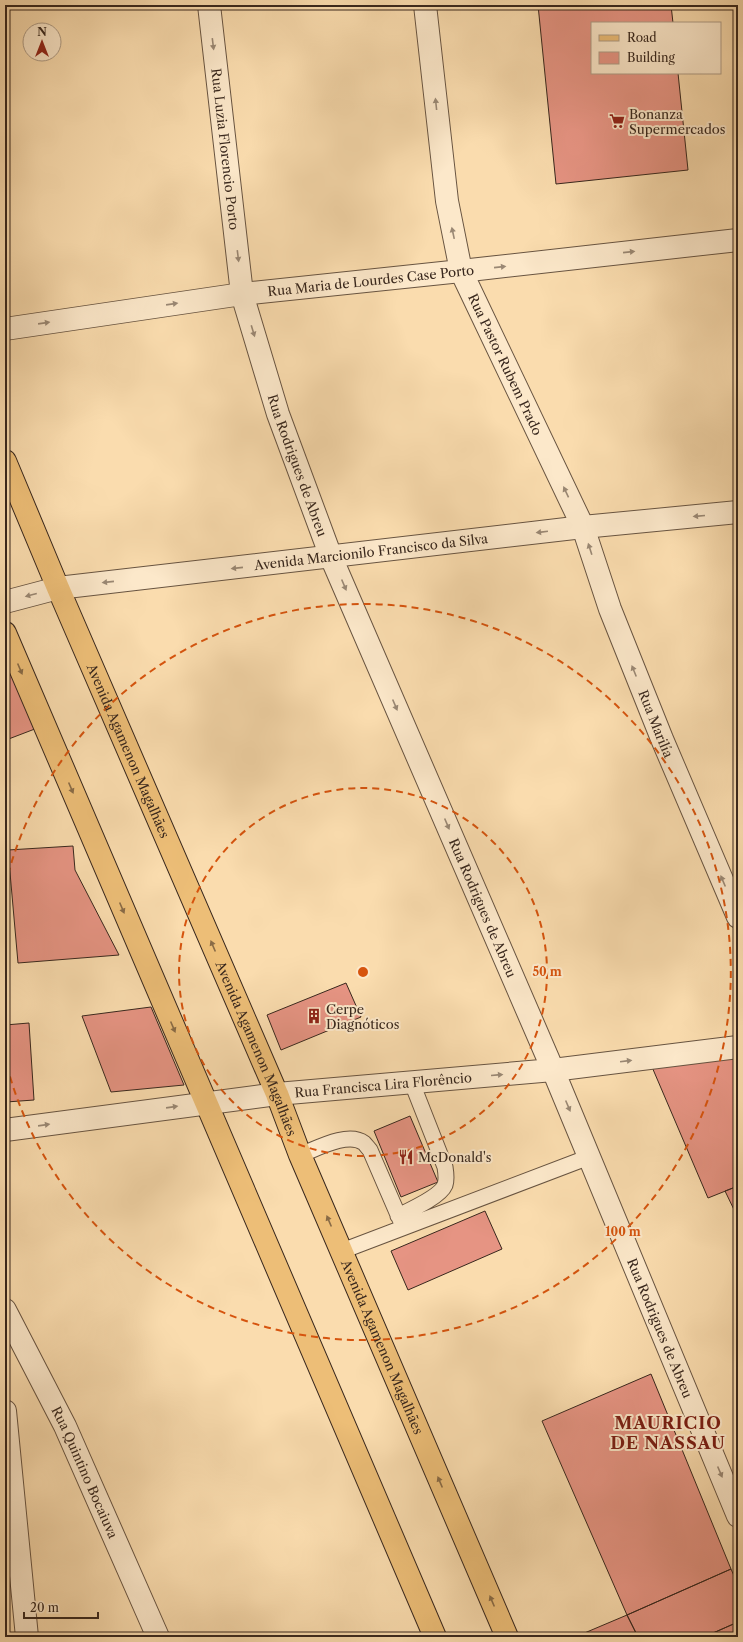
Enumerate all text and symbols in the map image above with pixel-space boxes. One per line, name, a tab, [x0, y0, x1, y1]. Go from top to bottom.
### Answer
north arrow	[22, 22, 62, 62]
legend	[591, 22, 721, 74]
text: N	[37, 25, 47, 39]
text: Road	[627, 30, 657, 45]
one-way arrow	[210, 38, 217, 50]
text: Building	[627, 50, 675, 65]
street label: Rua Luzia Florencio Porto	[208, 67, 243, 231]
one-way arrow	[433, 98, 439, 110]
place label: Bonanza Supermercados	[629, 106, 726, 137]
supermarket icon: Bonanza Supermercados	[608, 112, 626, 130]
one-way arrow	[450, 227, 456, 239]
one-way arrow	[623, 249, 635, 255]
one-way arrow	[235, 250, 241, 262]
street label: Rua Maria de Lourdes Case Porto	[267, 262, 475, 299]
one-way arrow	[494, 263, 506, 270]
street label: Rua Pastor Rubem Prado	[465, 291, 546, 438]
one-way arrow	[166, 301, 178, 307]
one-way arrow	[37, 320, 50, 326]
one-way arrow	[251, 325, 257, 337]
street label: Rua Rodrigues de Abreu	[265, 392, 331, 539]
one-way arrow	[563, 486, 569, 498]
one-way arrow	[693, 513, 705, 519]
one-way arrow	[536, 529, 548, 535]
street label: Avenida Marcionilo Francisco da Silva	[252, 530, 489, 573]
one-way arrow	[587, 542, 593, 554]
one-way arrow	[231, 565, 243, 571]
one-way arrow	[102, 579, 114, 586]
one-way arrow	[341, 580, 347, 592]
one-way arrow	[25, 592, 37, 598]
street label: Avenida Agamenon Magalhães	[83, 660, 173, 841]
one-way arrow	[18, 663, 24, 675]
one-way arrow	[631, 664, 637, 676]
street label: Rua Marilía	[635, 687, 677, 760]
one-way arrow	[392, 699, 398, 710]
one-way arrow	[69, 783, 75, 795]
one-way arrow	[444, 819, 450, 831]
street label: Rua Rodrigues de Abreu	[446, 836, 520, 980]
one-way arrow	[719, 874, 725, 886]
one-way arrow	[120, 902, 126, 914]
one-way arrow	[210, 941, 216, 952]
street label: Avenida Agamenon Magalhães	[212, 958, 300, 1138]
text: 50 m	[532, 964, 562, 979]
centre of rings	[356, 965, 370, 979]
place label: Cerpe Diagnóticos	[326, 1001, 400, 1032]
building icon: Cerpe Diagnóticos	[305, 1007, 323, 1025]
one-way arrow	[171, 1022, 177, 1034]
one-way arrow	[620, 1058, 632, 1064]
street label: Rua Francisca Lira Florêncio	[294, 1069, 473, 1100]
one-way arrow	[491, 1072, 503, 1079]
one-way arrow	[565, 1101, 571, 1113]
one-way arrow	[166, 1104, 179, 1110]
one-way arrow	[38, 1122, 50, 1128]
restaurant icon: McDonald's	[397, 1148, 415, 1166]
place label: McDonald's	[418, 1149, 492, 1165]
one-way arrow	[325, 1214, 331, 1226]
text: 100 m	[605, 1224, 641, 1239]
street label: Avenida Agamenon Magalhães	[338, 1256, 427, 1437]
street label: Rua Rodrigues de Abreu	[624, 1256, 696, 1400]
street label: Rua Quintino Bocaiuva	[48, 1404, 122, 1541]
district label: MAURICIO DE NASSAU	[610, 1413, 726, 1453]
one-way arrow	[716, 1466, 723, 1478]
one-way arrow	[437, 1475, 443, 1487]
scale bar	[24, 1594, 98, 1620]
one-way arrow	[488, 1595, 494, 1607]
text: 20 m	[30, 1600, 59, 1615]

